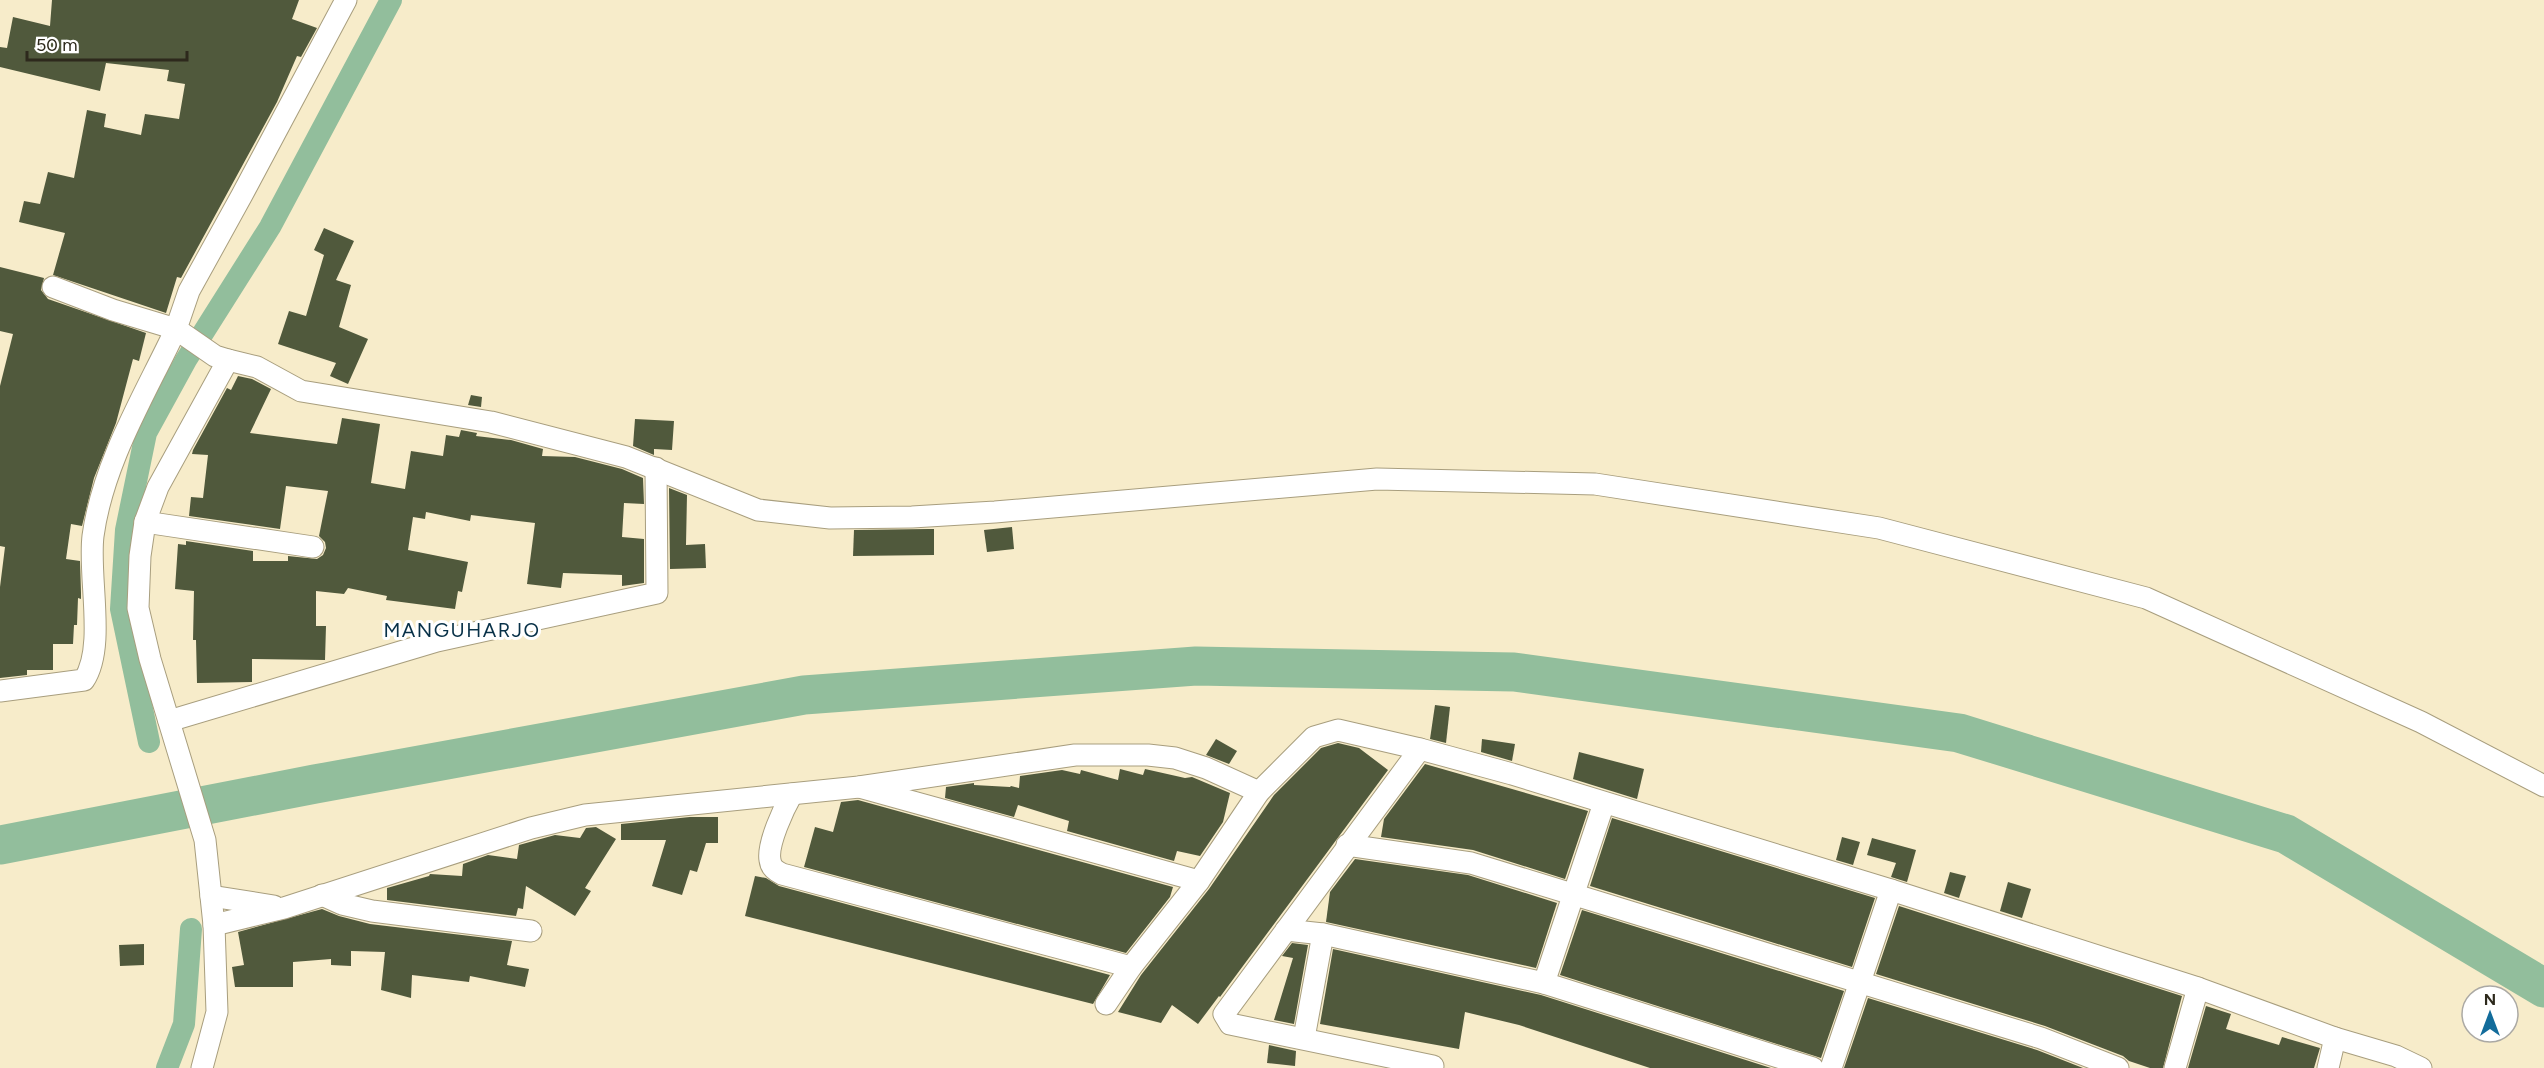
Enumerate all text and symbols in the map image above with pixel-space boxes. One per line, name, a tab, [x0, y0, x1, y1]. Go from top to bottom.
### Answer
scale bar	[27, 24, 188, 62]
text: 50 m	[36, 34, 78, 56]
district label: MANGUHARJO	[383, 618, 541, 642]
north arrow	[2460, 984, 2520, 1044]
text: N	[2484, 990, 2496, 1009]

